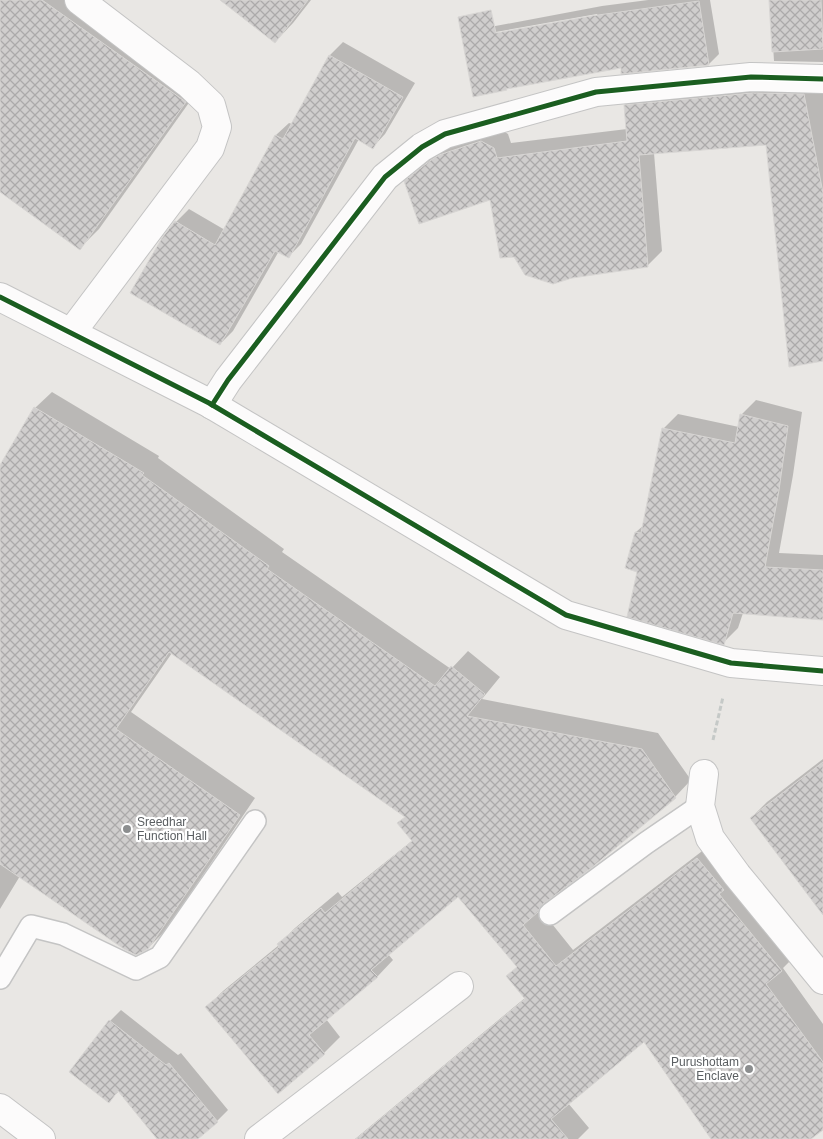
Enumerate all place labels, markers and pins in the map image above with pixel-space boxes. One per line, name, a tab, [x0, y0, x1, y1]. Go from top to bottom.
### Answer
place label: Sreedhar Function Hall	[137, 815, 207, 843]
marker: Sreedhar Function Hall	[121, 823, 133, 835]
place label: Purushottam Enclave	[671, 1055, 739, 1083]
marker: Purushottam Enclave	[743, 1063, 755, 1075]

